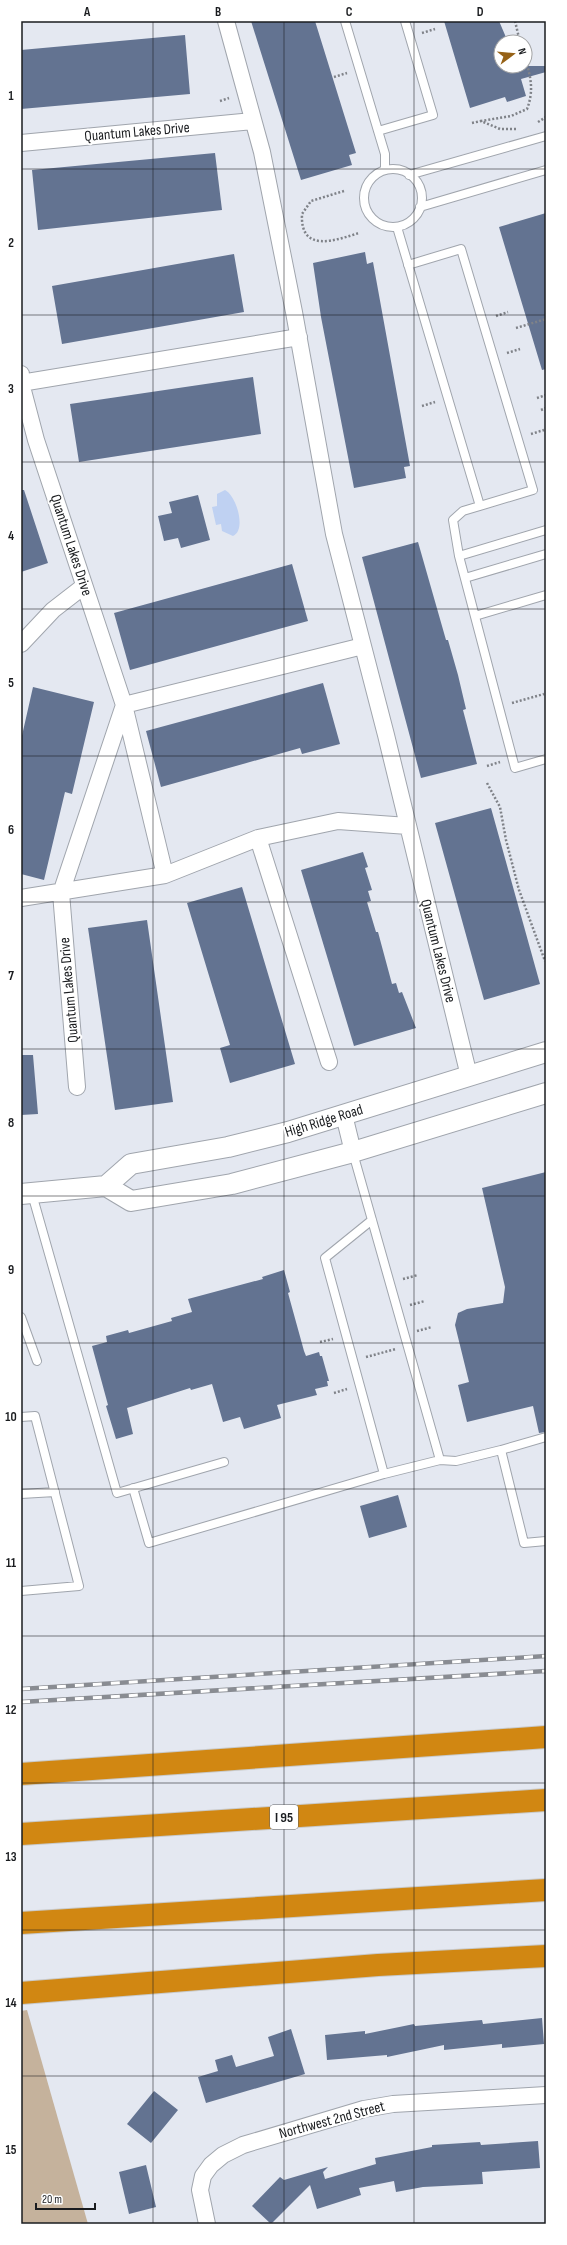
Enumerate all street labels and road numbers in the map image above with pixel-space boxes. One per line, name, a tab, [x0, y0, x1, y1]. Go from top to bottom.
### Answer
street label: Quantum Lakes Drive	[84, 118, 190, 146]
street label: Quantum Lakes Drive	[46, 492, 96, 598]
street label: Quantum Lakes Drive	[416, 897, 460, 1005]
street label: Quantum Lakes Drive	[55, 937, 83, 1043]
street label: High Ridge Road	[283, 1100, 365, 1142]
road number: I 95	[270, 1805, 298, 1829]
street label: Northwest 2nd Street	[277, 2097, 387, 2143]

